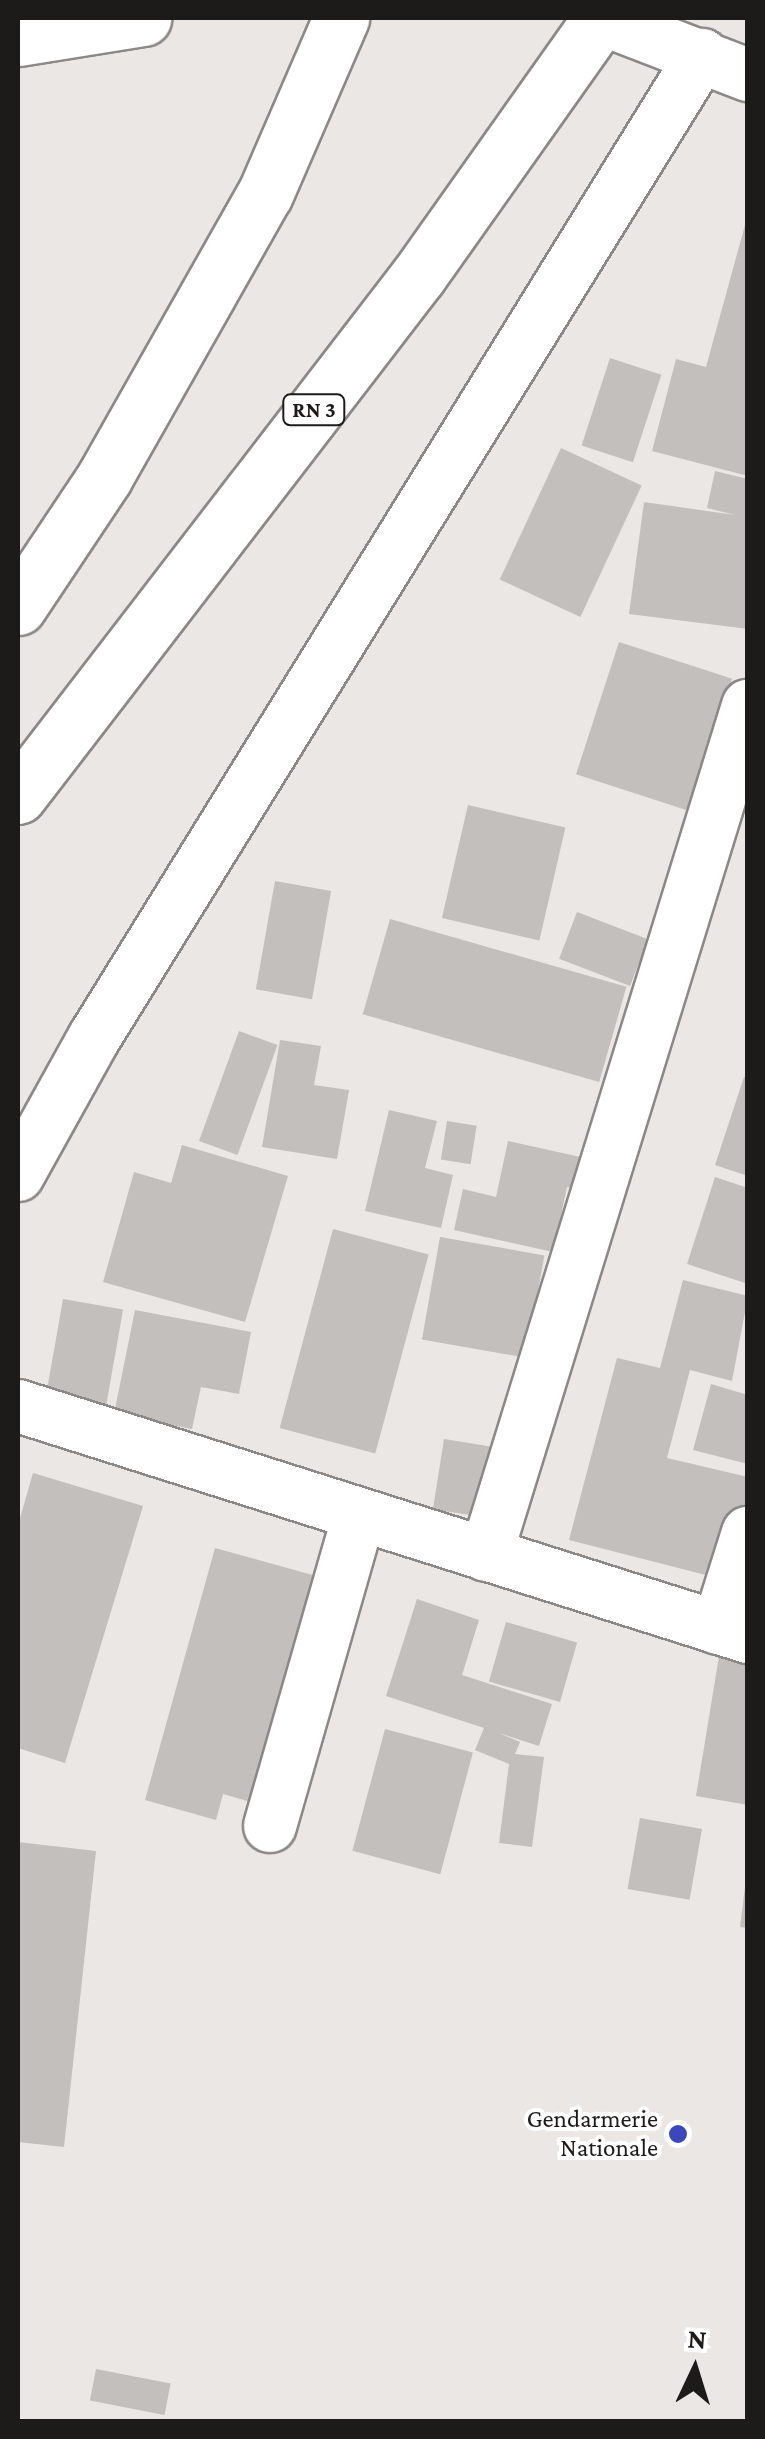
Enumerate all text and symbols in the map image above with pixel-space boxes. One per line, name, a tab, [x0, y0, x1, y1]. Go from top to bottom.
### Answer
road number: RN 3	[282, 393, 346, 427]
place label: Gendarmerie Nationale	[527, 2105, 658, 2164]
marker: Gendarmerie Nationale	[667, 2123, 689, 2145]
north arrow	[645, 2319, 745, 2419]
text: N	[687, 2322, 708, 2355]

